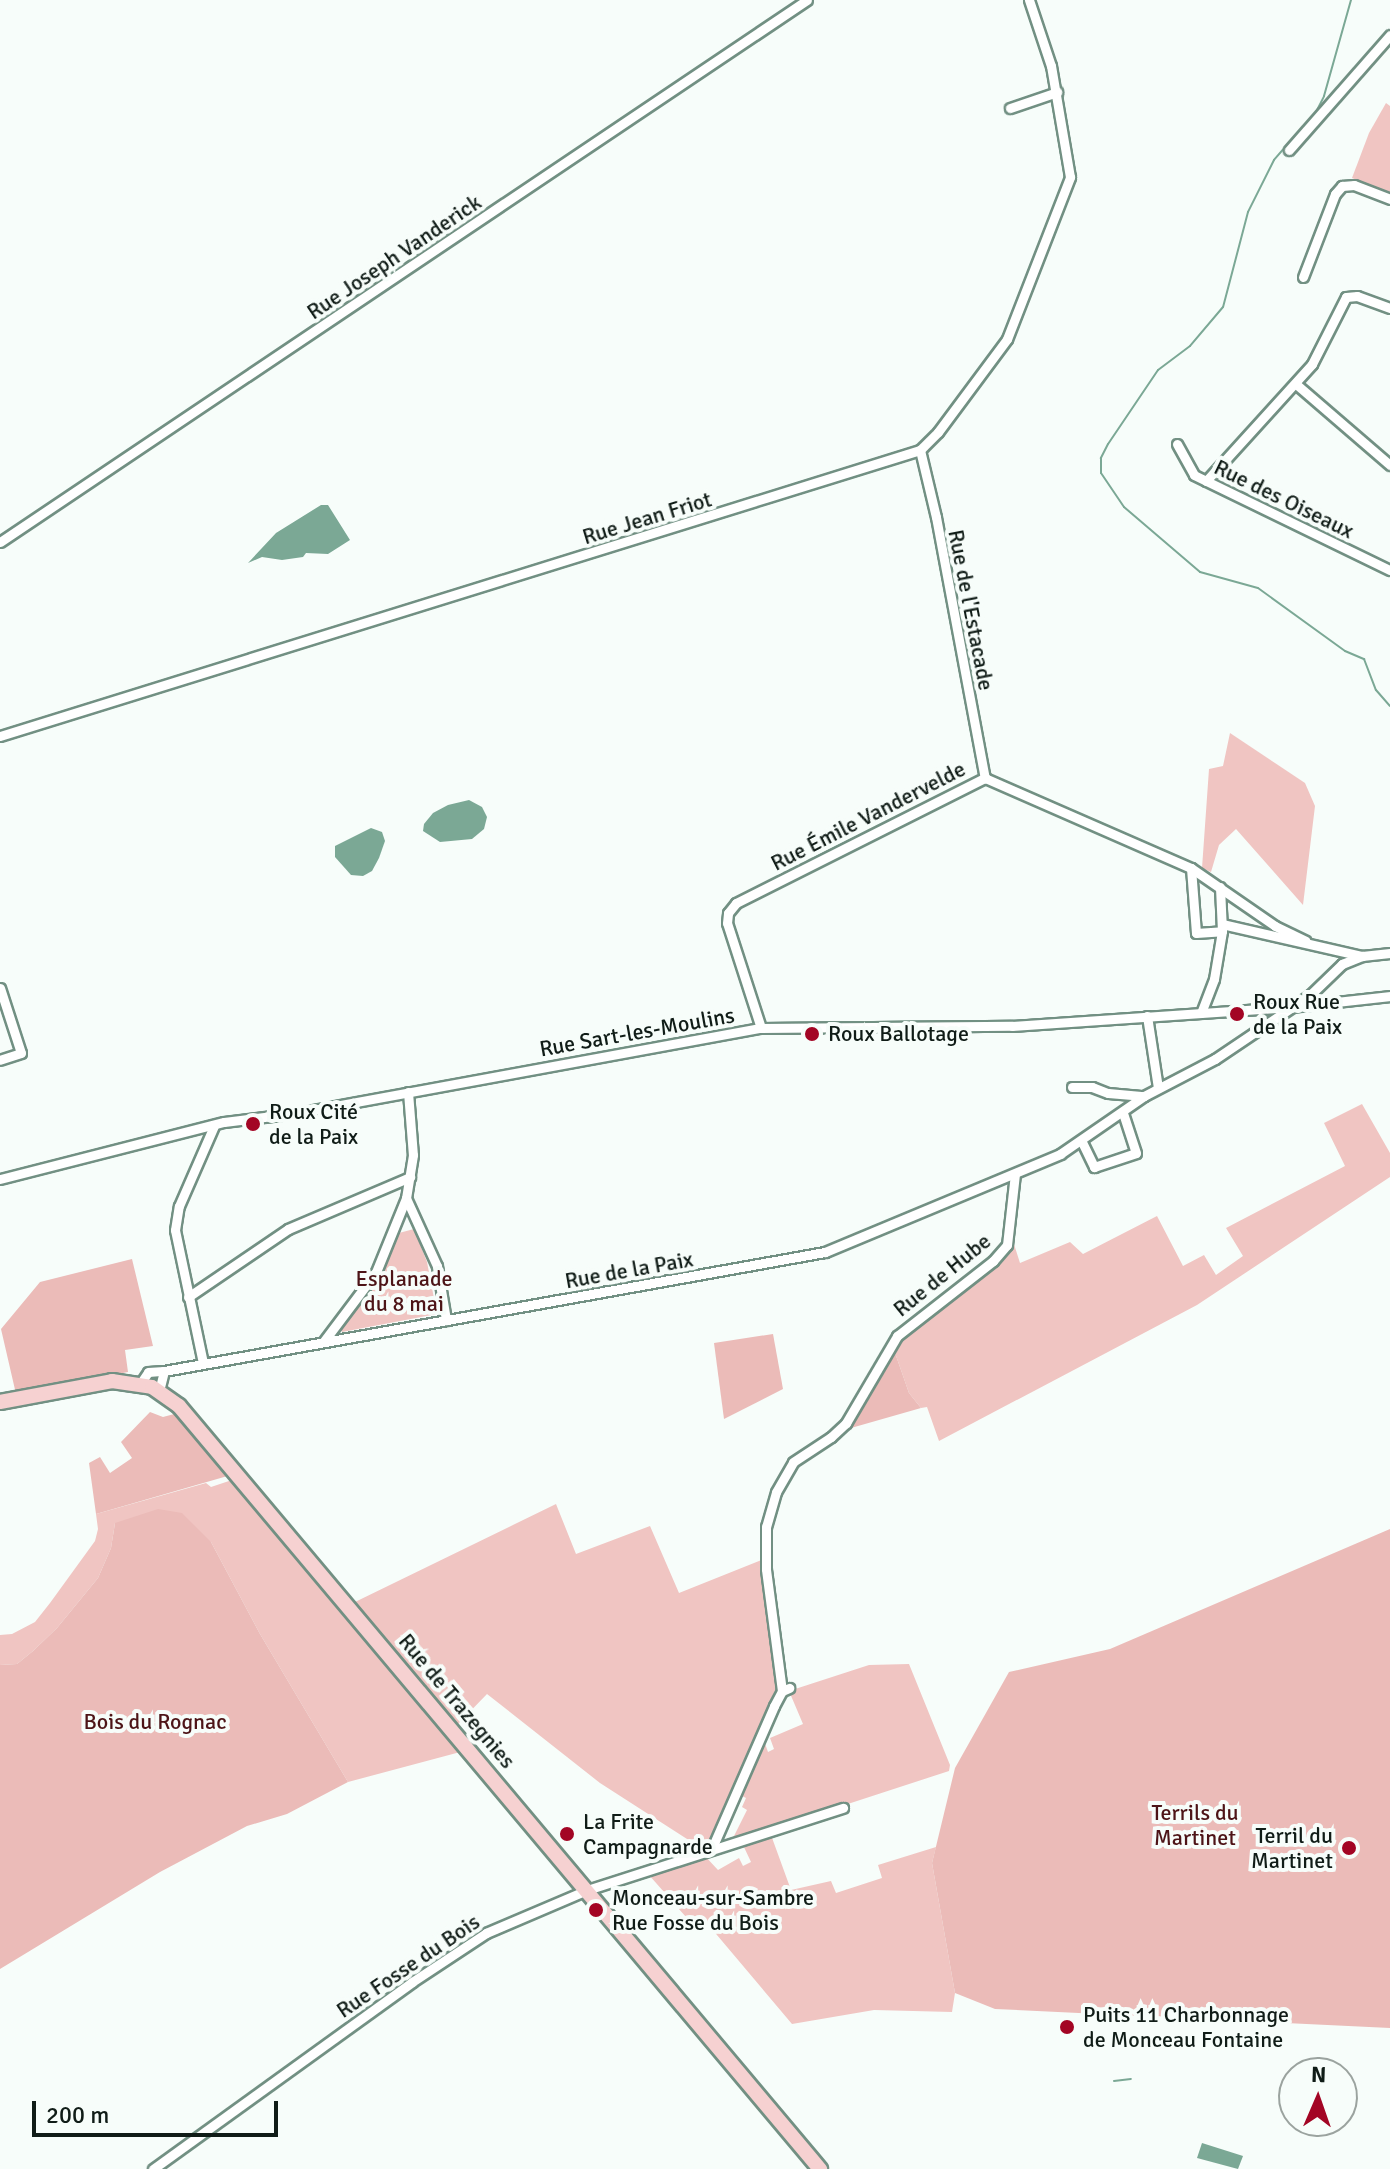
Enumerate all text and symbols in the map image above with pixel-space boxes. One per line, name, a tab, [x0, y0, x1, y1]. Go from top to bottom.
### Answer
street label: Rue Joseph Vanderick	[302, 189, 486, 325]
street label: Rue des Oiseaux	[1210, 454, 1358, 544]
street label: Rue Jean Friot	[579, 486, 715, 550]
street label: Rue de l'Estacade	[942, 527, 1000, 693]
street label: Rue Émile Vandervelde	[766, 756, 970, 876]
place label: Roux Rue de la Paix	[1253, 988, 1342, 1040]
street label: Rue Sart-les-Moulins	[537, 1002, 737, 1062]
marker: Roux Rue de la Paix	[1228, 1005, 1246, 1023]
place label: Roux Ballotage	[828, 1021, 969, 1047]
marker: Roux Ballotage	[803, 1025, 821, 1043]
place label: Roux Cité de la Paix	[269, 1098, 358, 1150]
marker: Roux Cité de la Paix	[244, 1115, 262, 1133]
street label: Rue de Hube	[888, 1228, 996, 1322]
street label: Rue de la Paix	[563, 1246, 695, 1294]
park label: Esplanade du 8 mai	[355, 1265, 453, 1316]
street label: Rue de Trazegnies	[393, 1628, 521, 1774]
park label: Bois du Rognac	[83, 1709, 227, 1735]
park label: Terrils du Martinet	[1151, 1799, 1239, 1850]
place label: La Frite Campagnarde	[583, 1808, 713, 1860]
place label: Terril du Martinet	[1251, 1822, 1333, 1874]
marker: La Frite Campagnarde	[558, 1825, 576, 1843]
marker: Terril du Martinet	[1340, 1839, 1358, 1857]
place label: Monceau-sur-Sambre Rue Fosse du Bois	[612, 1884, 814, 1936]
marker: Monceau-sur-Sambre Rue Fosse du Bois	[587, 1901, 605, 1919]
street label: Rue Fosse du Bois	[331, 1908, 485, 2024]
place label: Puits 11 Charbonnage de Monceau Fontaine	[1083, 2001, 1289, 2052]
marker: Puits 11 Charbonnage de Monceau Fontaine	[1058, 2018, 1076, 2036]
north arrow	[1278, 2057, 1358, 2137]
text: N	[1311, 2061, 1327, 2088]
scale bar	[36, 2085, 282, 2135]
text: 200 m	[46, 2100, 109, 2130]

